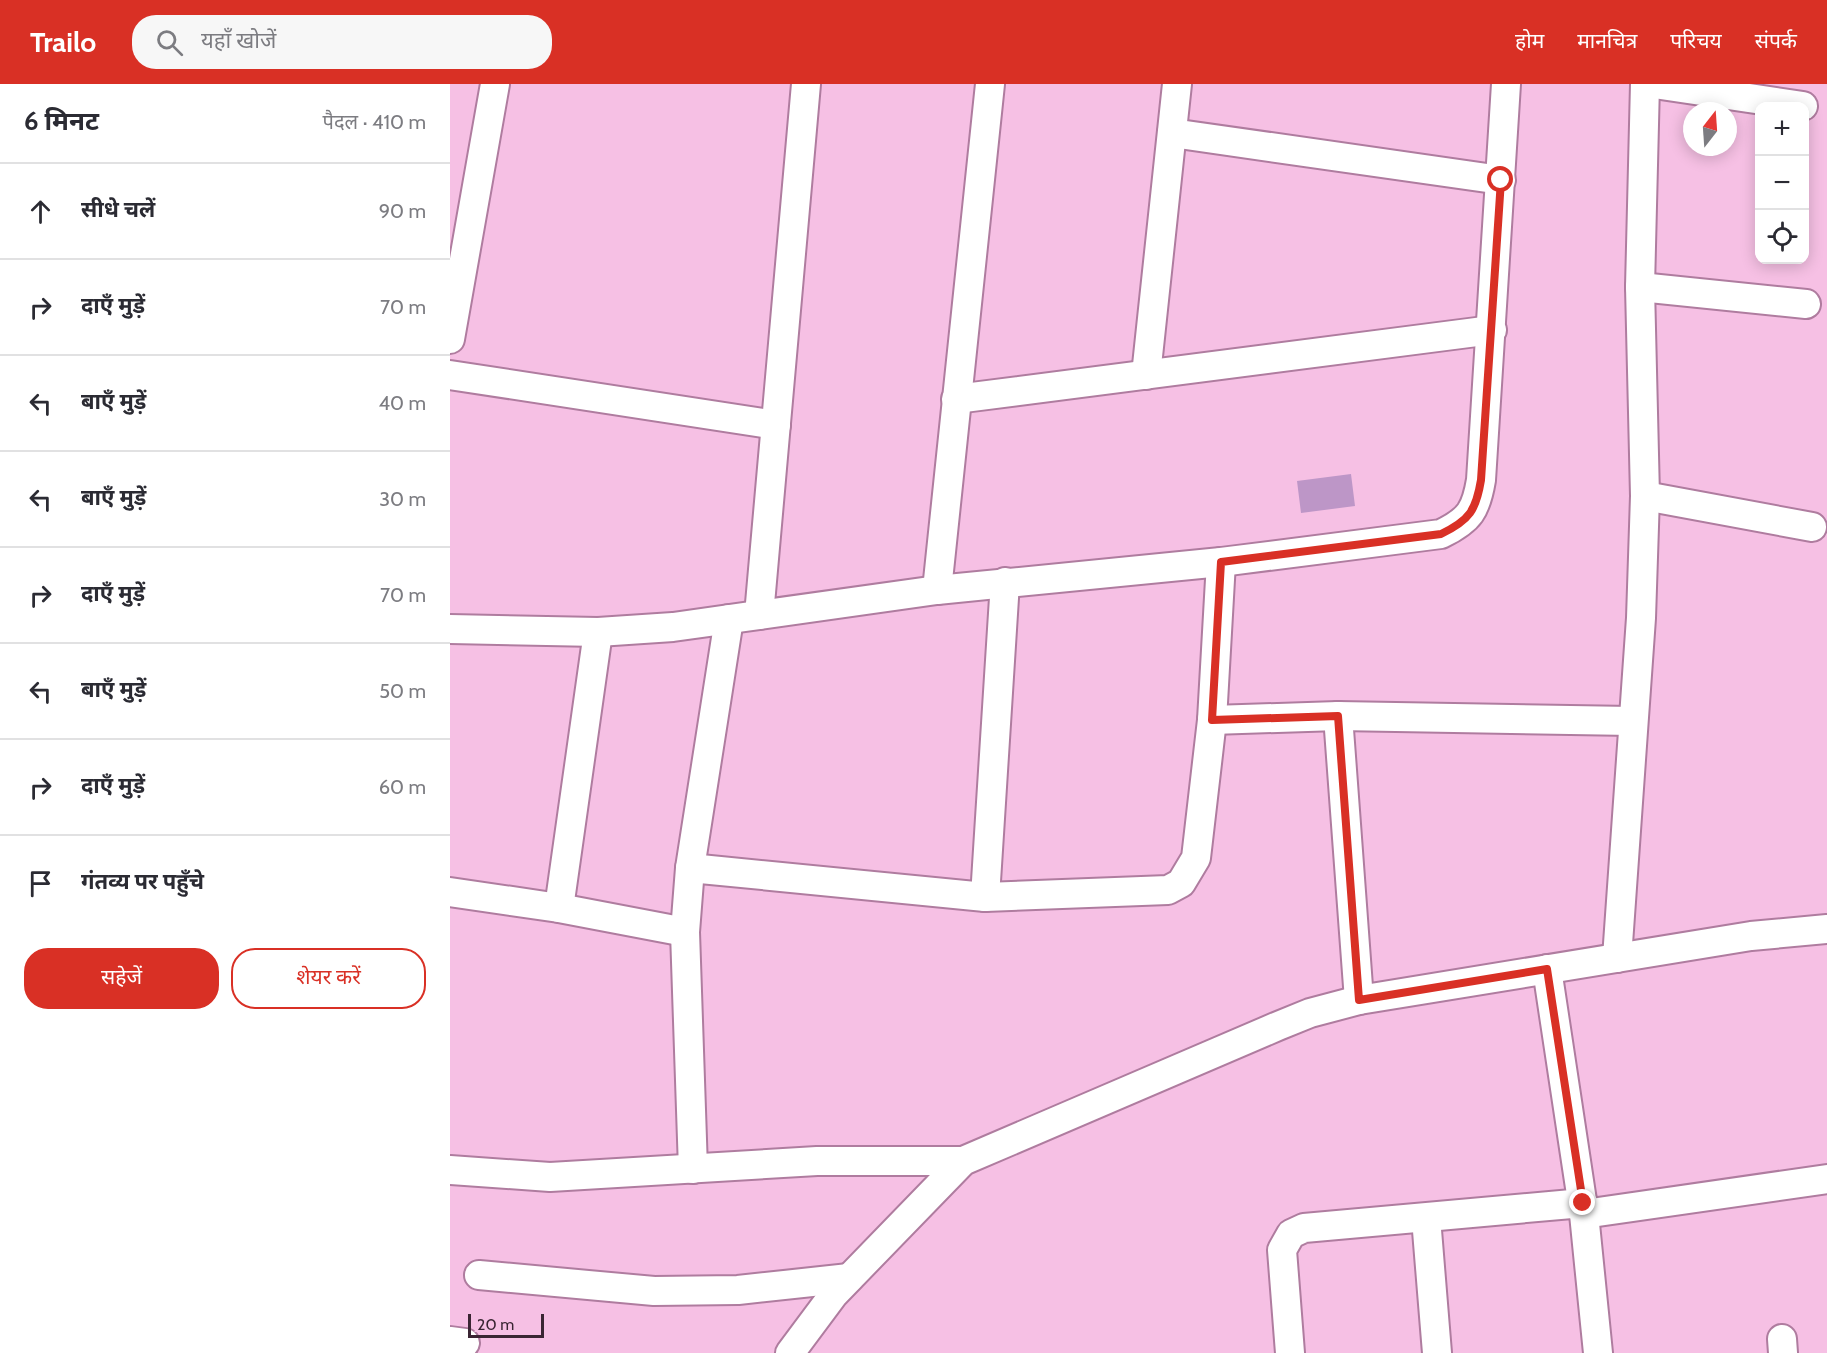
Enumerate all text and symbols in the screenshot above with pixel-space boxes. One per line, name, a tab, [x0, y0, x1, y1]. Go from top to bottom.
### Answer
search box	[132, 15, 552, 69]
text: Trailo	[30, 25, 96, 59]
icon: search	[153, 26, 186, 59]
text: यहाँ खोजें	[201, 27, 276, 54]
text: होम	[1515, 28, 1544, 53]
text: मानचित्र	[1577, 28, 1637, 53]
text: परिचय	[1670, 28, 1722, 53]
text: संपर्क	[1755, 28, 1797, 53]
north arrow	[1683, 102, 1737, 156]
map controls	[1755, 102, 1809, 264]
button: +	[1755, 102, 1809, 156]
text: 6 मिनट	[24, 105, 99, 137]
text: पैदल · 410 m	[323, 110, 426, 134]
button: −	[1755, 156, 1809, 210]
route start	[1487, 166, 1513, 192]
icon: ahead	[24, 195, 57, 228]
text: सीधे चलें	[81, 196, 155, 223]
text: 90 m	[379, 199, 426, 223]
button: locate	[1755, 210, 1809, 264]
icon: right	[24, 291, 57, 324]
text: दाएँ मुड़ें	[81, 292, 145, 319]
text: 70 m	[380, 295, 426, 319]
icon: left	[24, 387, 57, 420]
text: बाएँ मुड़ें	[81, 388, 146, 415]
text: 40 m	[378, 391, 426, 415]
icon: left	[24, 483, 57, 516]
text: बाएँ मुड़ें	[81, 484, 146, 511]
text: 30 m	[379, 487, 426, 511]
icon: right	[24, 579, 57, 612]
text: दाएँ मुड़ें	[81, 580, 145, 607]
text: 70 m	[380, 583, 426, 607]
icon: left	[24, 675, 57, 708]
text: बाएँ मुड़ें	[81, 676, 146, 703]
text: 50 m	[379, 679, 426, 703]
icon: right	[24, 771, 57, 804]
text: दाएँ मुड़ें	[81, 772, 145, 799]
text: 60 m	[379, 775, 426, 799]
icon: arrive	[24, 867, 57, 900]
text: गंतव्य पर पहुँचे	[81, 868, 204, 895]
button: सहेजें	[24, 948, 219, 1009]
button: शेयर करें	[231, 948, 426, 1009]
route end	[1569, 1189, 1595, 1215]
scale bar	[468, 1311, 544, 1338]
text: 20 m	[477, 1315, 514, 1334]

